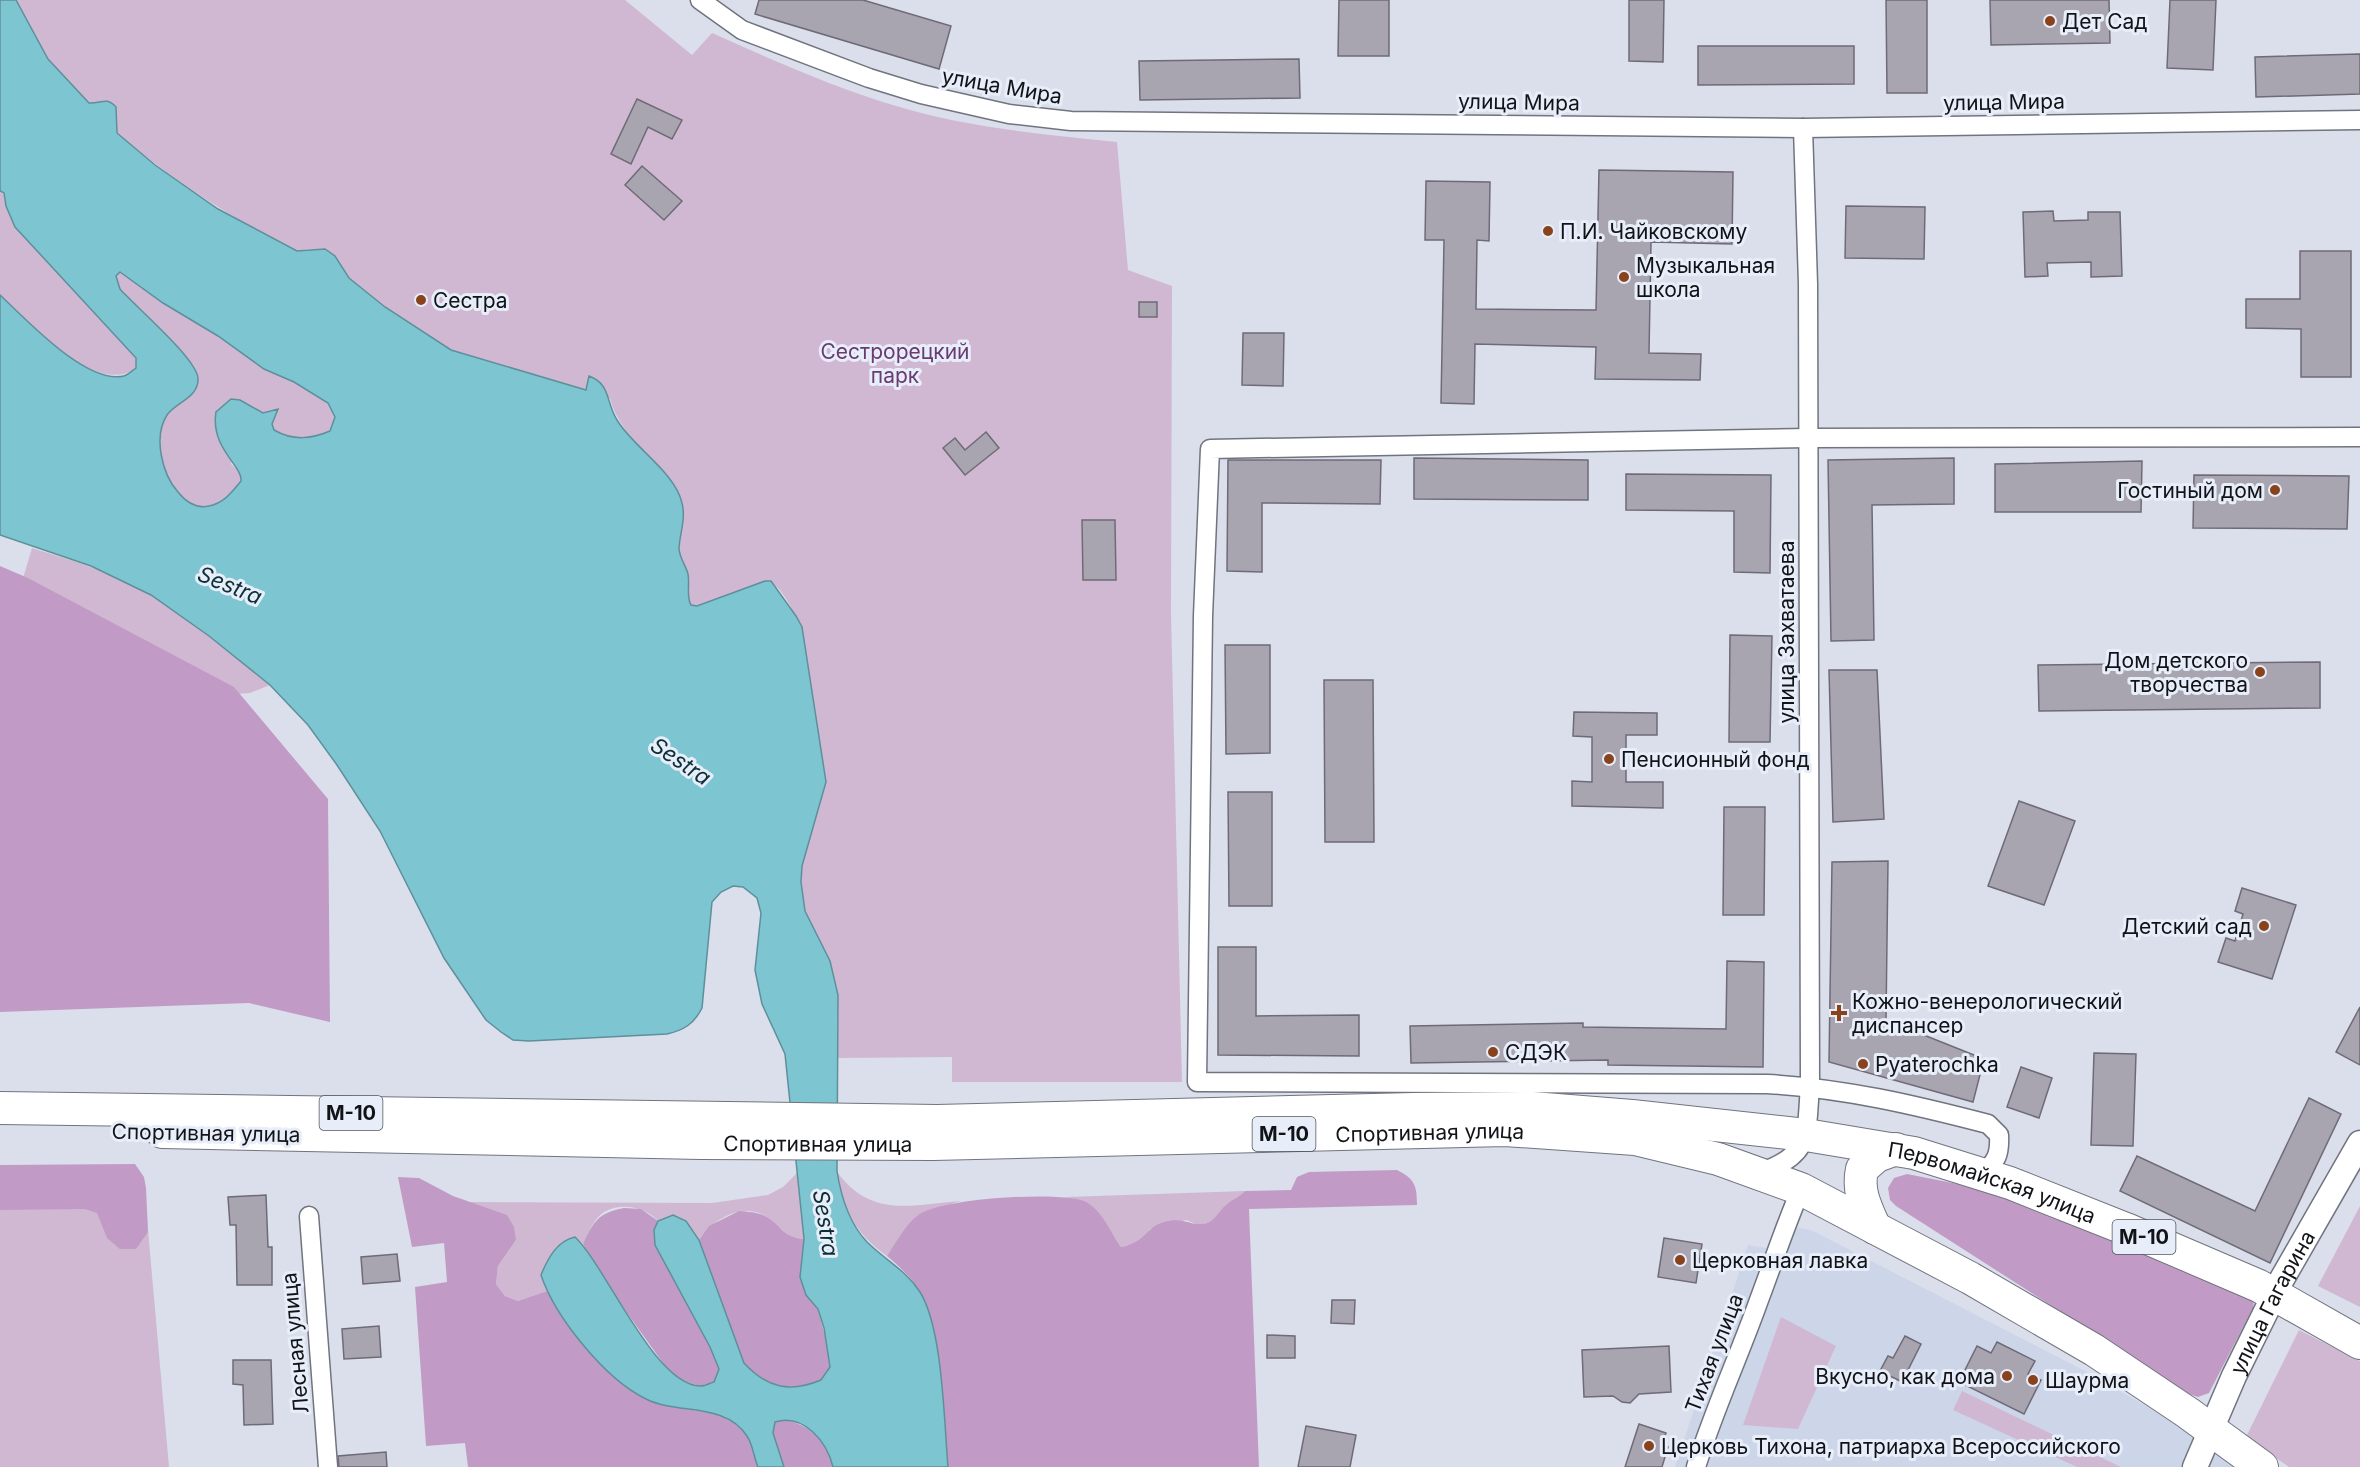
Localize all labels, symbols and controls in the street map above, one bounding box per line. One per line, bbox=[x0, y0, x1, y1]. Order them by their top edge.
place label: Дет Сад bbox=[2062, 9, 2147, 34]
marker: Дет Сад bbox=[2043, 14, 2057, 28]
street label: улица Мира bbox=[940, 63, 1064, 109]
street label: улица Мира bbox=[1458, 88, 1580, 116]
street label: улица Мира bbox=[1943, 88, 2065, 116]
place label: П.И. Чайковскому bbox=[1560, 219, 1747, 244]
marker: П.И. Чайковскому bbox=[1541, 224, 1555, 238]
place label: Музыкальная школа bbox=[1636, 253, 1775, 302]
marker: Музыкальная школа bbox=[1617, 270, 1631, 284]
place label: Сестра bbox=[433, 288, 508, 313]
marker: Сестра bbox=[414, 293, 428, 307]
park label: Сестрорецкий парк bbox=[821, 339, 970, 388]
place label: Гостиный дом bbox=[2117, 478, 2263, 503]
marker: Гостиный дом bbox=[2268, 483, 2282, 497]
street label: улица Захватаева bbox=[1774, 541, 1799, 723]
water label: Sestra bbox=[194, 560, 266, 610]
place label: Дом детского творчества bbox=[2104, 648, 2248, 697]
marker: Дом детского творчества bbox=[2253, 665, 2267, 679]
water label: Sestra bbox=[646, 731, 716, 791]
place label: Пенсионный фонд bbox=[1621, 747, 1810, 772]
marker: Пенсионный фонд bbox=[1602, 752, 1616, 766]
place label: Детский сад bbox=[2122, 914, 2252, 939]
marker: Детский сад bbox=[2257, 919, 2271, 933]
place label: Кожно-венерологический диспансер bbox=[1852, 989, 2122, 1038]
marker: Кожно-венерологический диспансер bbox=[1830, 1004, 1848, 1022]
place label: СДЭК bbox=[1505, 1040, 1567, 1065]
marker: СДЭК bbox=[1486, 1045, 1500, 1059]
place label: Pyaterochka bbox=[1875, 1052, 1999, 1077]
marker: Pyaterochka bbox=[1856, 1057, 1870, 1071]
road number: М-10 bbox=[320, 1096, 382, 1130]
road number: М-10 bbox=[1252, 1117, 1316, 1151]
street label: Спортивная улица bbox=[1335, 1117, 1525, 1147]
street label: Спортивная улица bbox=[111, 1119, 301, 1147]
street label: Спортивная улица bbox=[723, 1131, 912, 1156]
street label: Первомайская улица bbox=[1886, 1136, 2100, 1228]
water label: Sestra bbox=[808, 1188, 844, 1258]
road number: М-10 bbox=[2112, 1220, 2176, 1254]
street label: улица Гагарина bbox=[2224, 1226, 2320, 1378]
place label: Церковная лавка bbox=[1692, 1248, 1868, 1273]
marker: Церковная лавка bbox=[1673, 1253, 1687, 1267]
street label: Лесная улица bbox=[276, 1271, 314, 1415]
street label: Тихая улица bbox=[1680, 1290, 1748, 1416]
place label: Вкусно, как дома bbox=[1815, 1364, 1995, 1389]
place label: Шаурма bbox=[2045, 1368, 2129, 1393]
marker: Вкусно, как дома bbox=[2000, 1369, 2014, 1383]
marker: Шаурма bbox=[2026, 1373, 2040, 1387]
place label: Церковь Тихона, патриарха Всероссийского bbox=[1661, 1434, 2121, 1459]
marker: Церковь Тихона, патриарха Всероссийского bbox=[1642, 1439, 1656, 1453]

